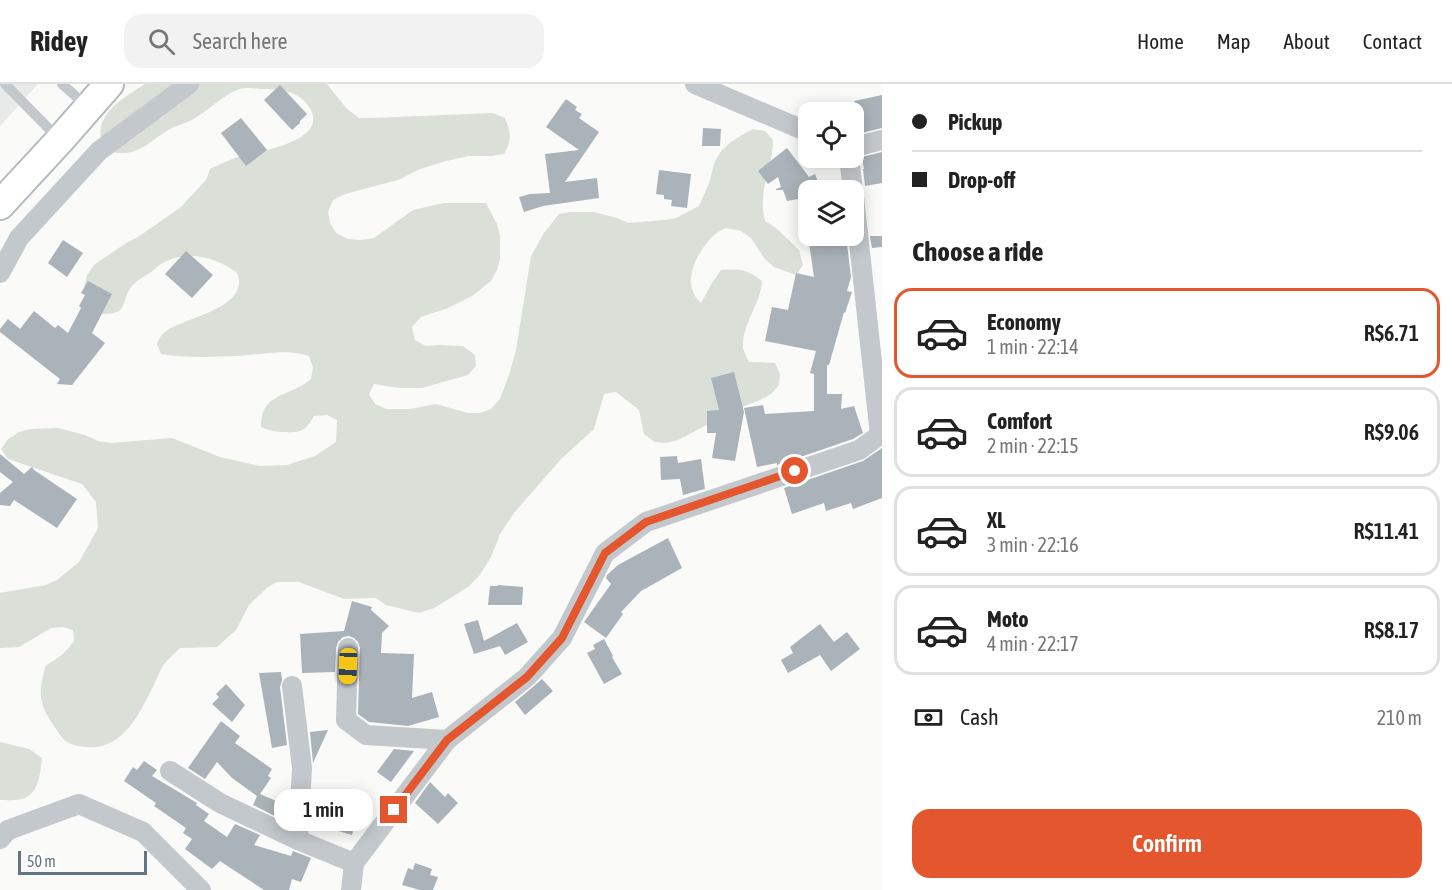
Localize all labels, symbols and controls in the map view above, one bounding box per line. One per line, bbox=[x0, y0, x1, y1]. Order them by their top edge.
search box bbox=[124, 14, 544, 68]
text: Ridey bbox=[30, 25, 88, 57]
icon: search bbox=[145, 25, 178, 58]
text: Search here bbox=[193, 28, 288, 54]
text: Home bbox=[1137, 29, 1184, 53]
text: Map bbox=[1217, 29, 1251, 53]
text: About bbox=[1284, 29, 1330, 53]
text: Contact bbox=[1363, 29, 1422, 53]
map controls bbox=[798, 102, 864, 246]
button: locate bbox=[798, 102, 864, 168]
text: Pickup bbox=[948, 109, 1003, 135]
text: Drop-off bbox=[948, 167, 1015, 193]
button: layers bbox=[798, 180, 864, 246]
text: Choose a ride bbox=[912, 236, 1044, 267]
icon: car bbox=[915, 306, 969, 360]
text: Economy bbox=[987, 309, 1061, 335]
text: R$6.71 bbox=[1364, 320, 1419, 346]
text: 1 min · 22:14 bbox=[987, 335, 1079, 358]
icon: car bbox=[915, 405, 969, 459]
text: Comfort bbox=[987, 408, 1052, 434]
text: R$9.06 bbox=[1364, 419, 1419, 445]
text: 2 min · 22:15 bbox=[987, 434, 1079, 457]
route start bbox=[781, 457, 808, 484]
icon: car bbox=[915, 504, 969, 558]
text: XL bbox=[987, 507, 1005, 533]
text: R$11.41 bbox=[1353, 518, 1419, 544]
text: 3 min · 22:16 bbox=[987, 533, 1079, 556]
icon: car bbox=[915, 603, 969, 657]
text: Moto bbox=[987, 606, 1029, 632]
text: R$8.17 bbox=[1364, 617, 1419, 643]
text: 4 min · 22:17 bbox=[987, 632, 1079, 655]
car bbox=[338, 648, 358, 684]
icon: cash bbox=[912, 701, 945, 734]
text: Cash bbox=[960, 704, 999, 730]
text: 210 m bbox=[1377, 706, 1422, 729]
callout: 1 min bbox=[274, 789, 373, 831]
route end bbox=[380, 796, 407, 823]
text: 1 min bbox=[303, 798, 344, 821]
button: Confirm bbox=[912, 809, 1422, 878]
scale bar bbox=[18, 848, 147, 876]
text: 50 m bbox=[27, 852, 56, 870]

